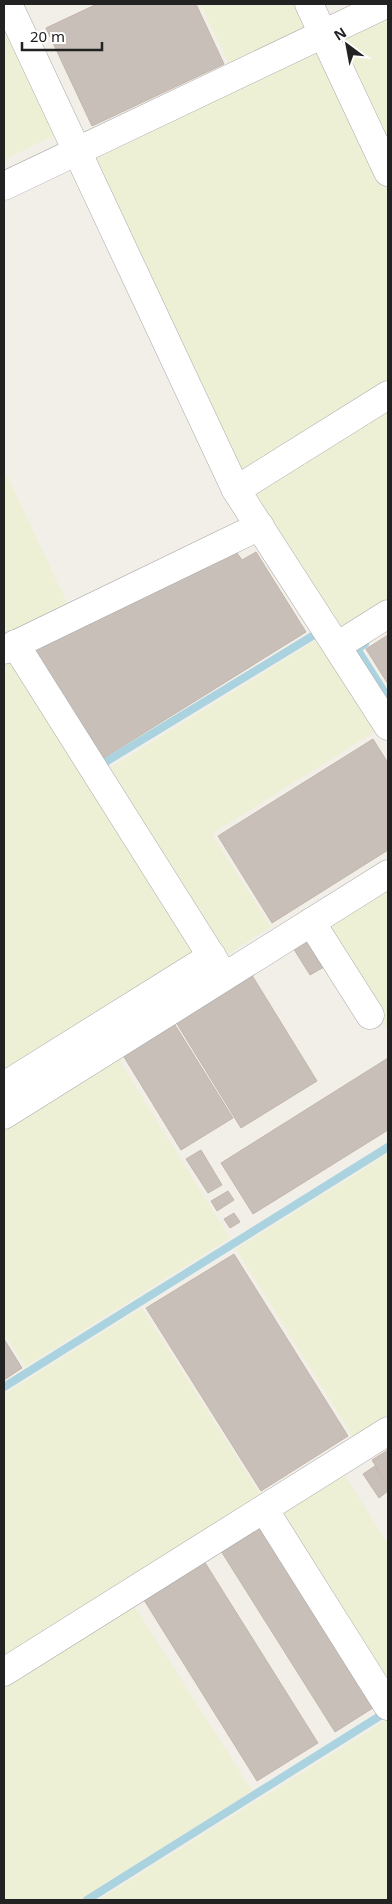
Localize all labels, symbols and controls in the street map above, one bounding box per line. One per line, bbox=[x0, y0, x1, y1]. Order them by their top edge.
scale bar bbox=[22, 20, 102, 52]
north arrow bbox=[322, 20, 372, 70]
text: N bbox=[330, 22, 350, 45]
text: 20 m bbox=[30, 26, 65, 46]

